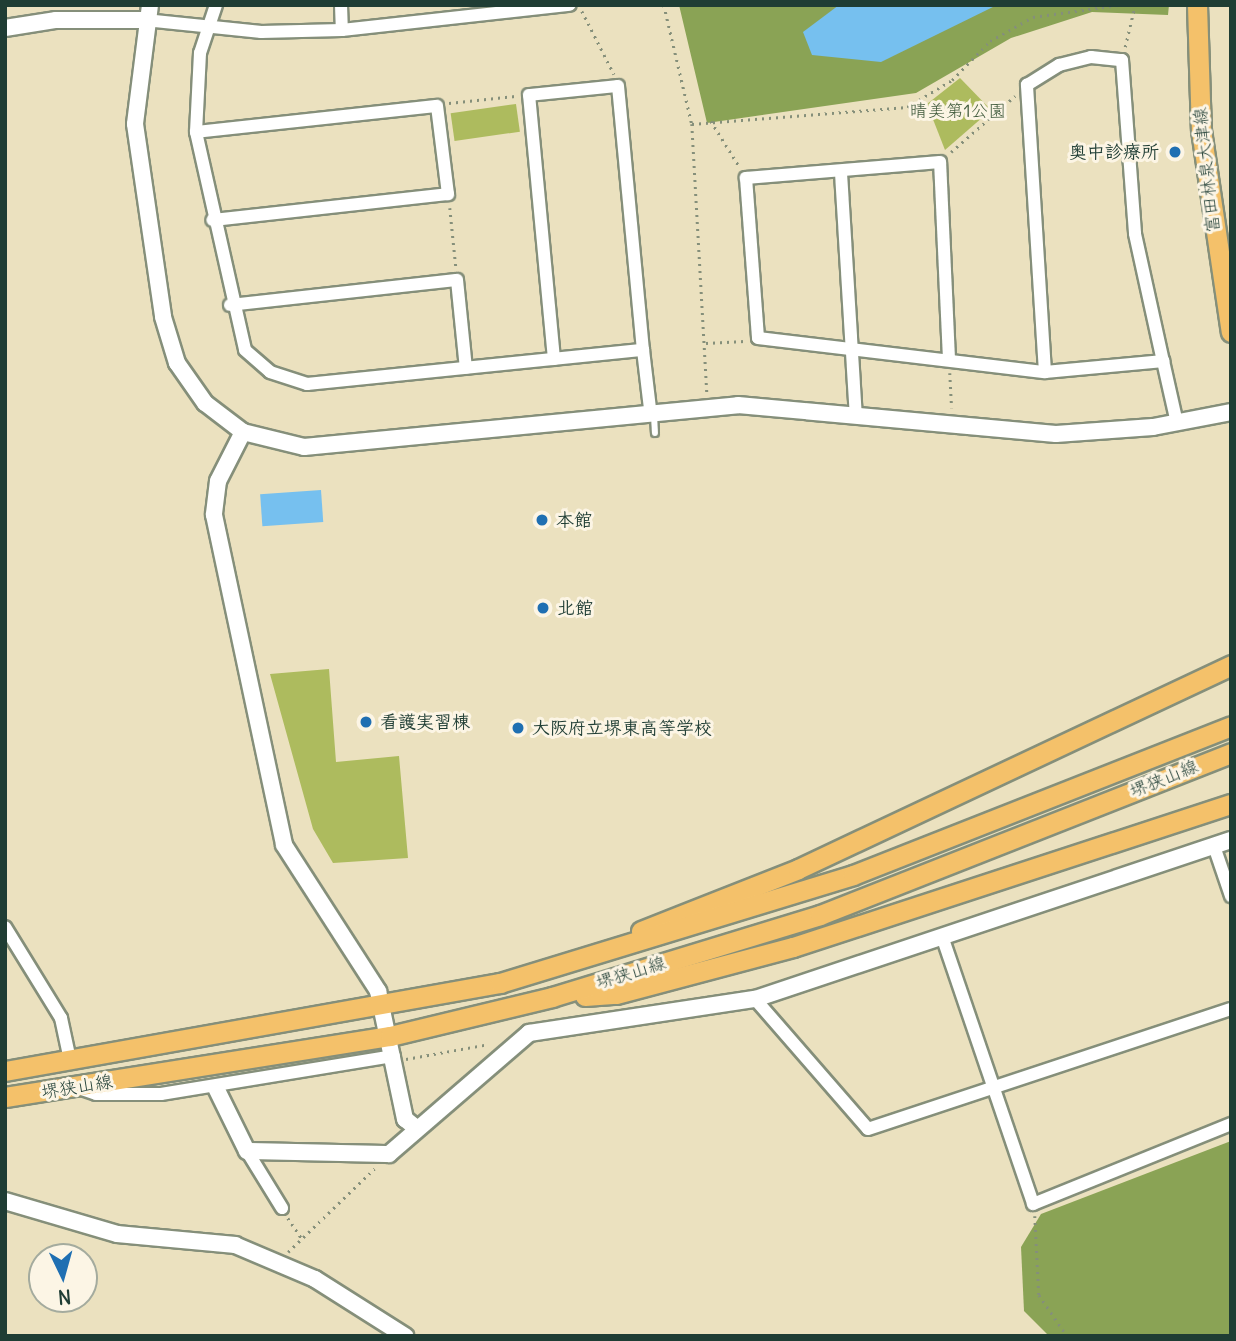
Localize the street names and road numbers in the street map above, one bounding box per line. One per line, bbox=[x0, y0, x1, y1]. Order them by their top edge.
street label: 富田林泉大津線 bbox=[1190, 106, 1224, 234]
street label: 堺狭山線 bbox=[1127, 756, 1201, 802]
street label: 堺狭山線 bbox=[593, 952, 669, 994]
street label: 堺狭山線 bbox=[40, 1071, 114, 1103]

